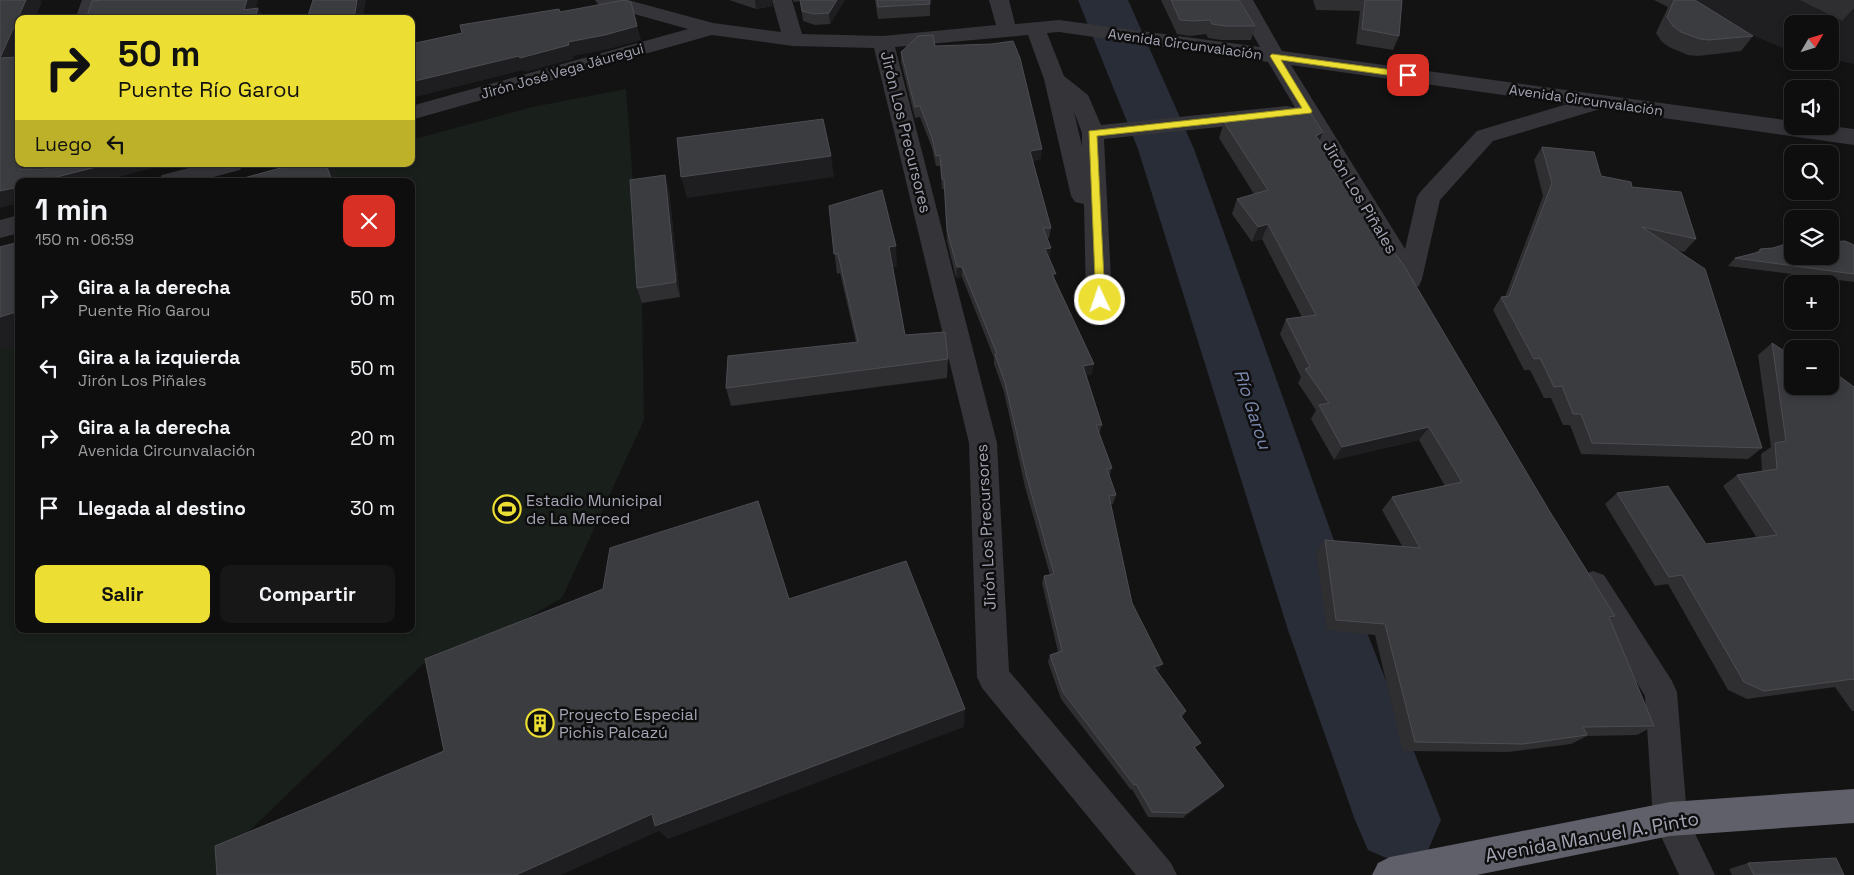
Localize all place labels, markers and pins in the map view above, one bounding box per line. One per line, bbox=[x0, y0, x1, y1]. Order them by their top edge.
pin bbox=[1387, 54, 1429, 96]
place label: Estadio Municipal de La Merced bbox=[526, 490, 662, 529]
sports icon: Estadio Municipal de La Merced bbox=[492, 494, 522, 524]
place label: Proyecto Especial Pichis Palcazú bbox=[559, 704, 698, 743]
building icon: Proyecto Especial Pichis Palcazú bbox=[525, 708, 555, 738]

